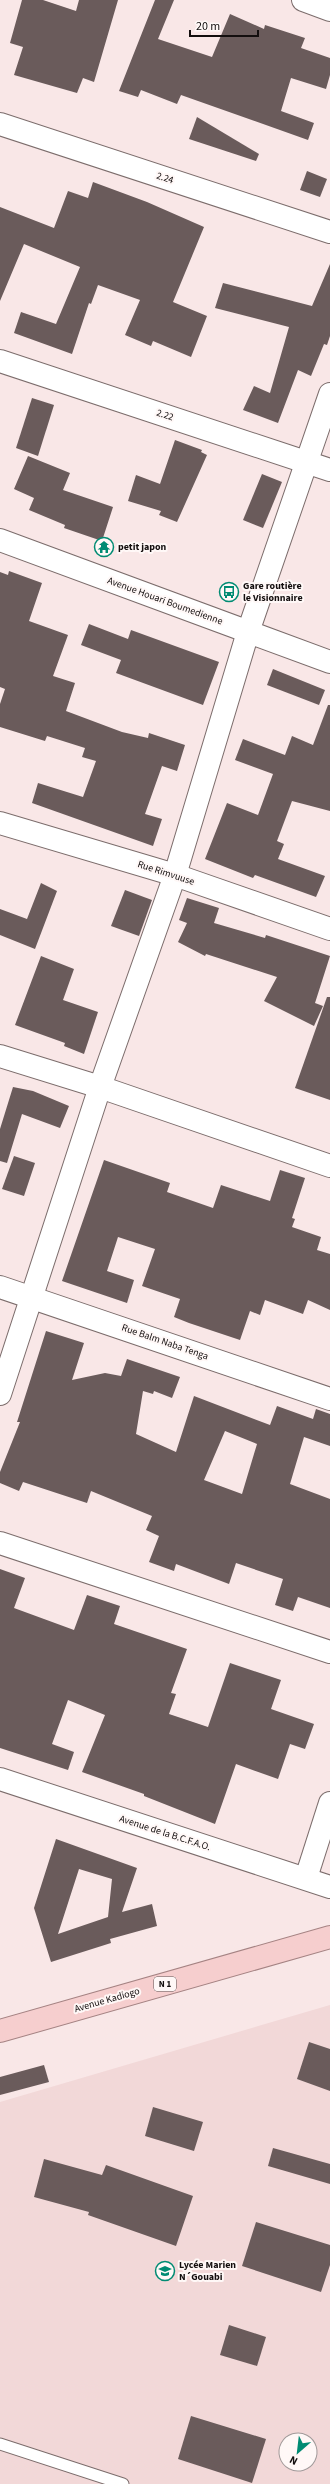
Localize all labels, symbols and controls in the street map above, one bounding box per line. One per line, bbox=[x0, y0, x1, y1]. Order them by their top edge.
scale bar bbox=[190, 12, 258, 38]
text: 20 m bbox=[196, 18, 220, 35]
street label: 2.24 bbox=[155, 169, 175, 187]
street label: 2.22 bbox=[155, 406, 175, 424]
temple icon: petit japon bbox=[93, 536, 115, 558]
place label: petit japon bbox=[118, 540, 167, 554]
street label: Avenue Houari Boumedienne bbox=[105, 574, 225, 628]
place label: Gare routière le Visionnaire bbox=[243, 579, 303, 605]
bus stop icon: Gare routière le Visionnaire bbox=[218, 581, 240, 603]
street label: Rue Rimvuuse bbox=[136, 857, 196, 889]
street label: Rue Balm Naba Tenga bbox=[120, 1321, 210, 1363]
street label: Avenue de la B.C.F.A.O. bbox=[118, 1812, 212, 1854]
road number: N 1 bbox=[154, 1977, 176, 1991]
street label: Avenue Kadiogo bbox=[73, 1984, 141, 2016]
place label: Lycée Marien N´Gouabi bbox=[179, 2258, 236, 2284]
school or university icon: Lycée Marien N´Gouabi bbox=[154, 2260, 176, 2282]
north arrow bbox=[278, 2432, 318, 2472]
text: N bbox=[287, 2452, 300, 2469]

